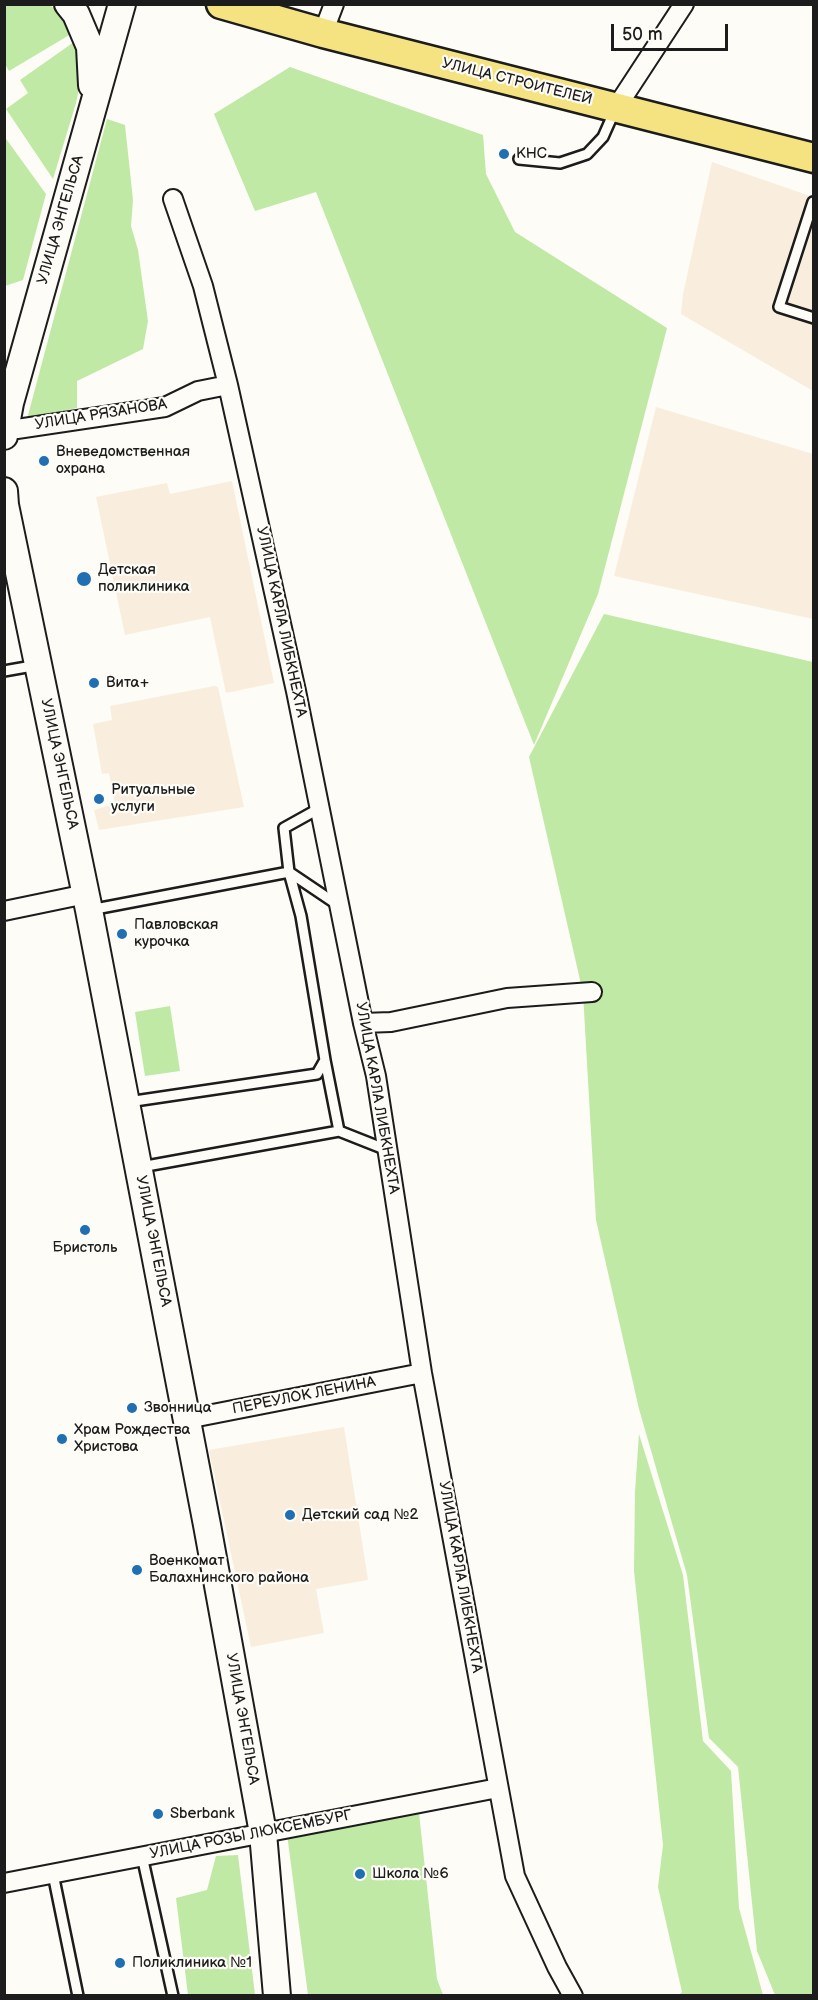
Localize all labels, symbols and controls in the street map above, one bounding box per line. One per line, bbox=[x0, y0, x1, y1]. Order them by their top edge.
scale bar bbox=[614, 12, 731, 50]
text: 50 m bbox=[622, 24, 663, 45]
street label: УЛИЦА СТРОИТЕЛЕЙ bbox=[440, 55, 594, 109]
place label: КНС bbox=[516, 145, 547, 163]
marker: КНС bbox=[497, 147, 511, 161]
street label: УЛИЦА ЭНГЕЛЬСА bbox=[34, 154, 88, 286]
street label: УЛИЦА РЯЗАНОВА bbox=[34, 396, 168, 434]
place label: Вневедомственная охрана bbox=[56, 443, 190, 478]
marker: Вневедомственная охрана bbox=[37, 454, 51, 468]
street label: УЛИЦА КАРЛА ЛИБКНЕХТА bbox=[252, 525, 310, 719]
place label: Детская поликлиника bbox=[98, 561, 190, 596]
marker: Детская поликлиника bbox=[75, 570, 93, 588]
place label: Вита+ bbox=[106, 674, 149, 692]
marker: Вита+ bbox=[87, 676, 101, 690]
street label: УЛИЦА ЭНГЕЛЬСА bbox=[36, 697, 82, 831]
place label: Ритуальные услуги bbox=[111, 781, 195, 816]
marker: Ритуальные услуги bbox=[92, 792, 106, 806]
place label: Павловская курочка bbox=[134, 916, 218, 951]
marker: Павловская курочка bbox=[115, 927, 129, 941]
street label: УЛИЦА КАРЛА ЛИБКНЕХТА bbox=[351, 1001, 403, 1195]
street label: УЛИЦА ЭНГЕЛЬСА bbox=[131, 1174, 175, 1308]
marker: Бристоль bbox=[78, 1223, 92, 1237]
place label: Бристоль bbox=[53, 1239, 117, 1257]
street label: ПЕРЕУЛОК ЛЕНИНА bbox=[231, 1373, 377, 1419]
place label: Звонница bbox=[144, 1399, 212, 1417]
marker: Звонница bbox=[125, 1401, 139, 1415]
place label: Храм Рождества Христова bbox=[74, 1421, 190, 1456]
marker: Храм Рождества Христова bbox=[55, 1432, 69, 1446]
street label: УЛИЦА КАРЛА ЛИБКНЕХТА bbox=[434, 1480, 486, 1674]
place label: Детский сад №2 bbox=[302, 1506, 418, 1524]
marker: Детский сад №2 bbox=[283, 1508, 297, 1522]
place label: Военкомат Балахнинского района bbox=[149, 1552, 309, 1587]
marker: Военкомат Балахнинского района bbox=[130, 1563, 144, 1577]
street label: УЛИЦА ЭНГЕЛЬСА bbox=[222, 1652, 262, 1786]
place label: Sberbank bbox=[170, 1805, 235, 1823]
street label: УЛИЦА РОЗЫ ЛЮКСЕМБУРГ bbox=[148, 1807, 354, 1863]
marker: Sberbank bbox=[151, 1807, 165, 1821]
place label: Школа №6 bbox=[372, 1865, 449, 1883]
marker: Школа №6 bbox=[353, 1867, 367, 1881]
place label: Поликлиника №1 bbox=[132, 1954, 252, 1972]
marker: Поликлиника №1 bbox=[113, 1956, 127, 1970]

